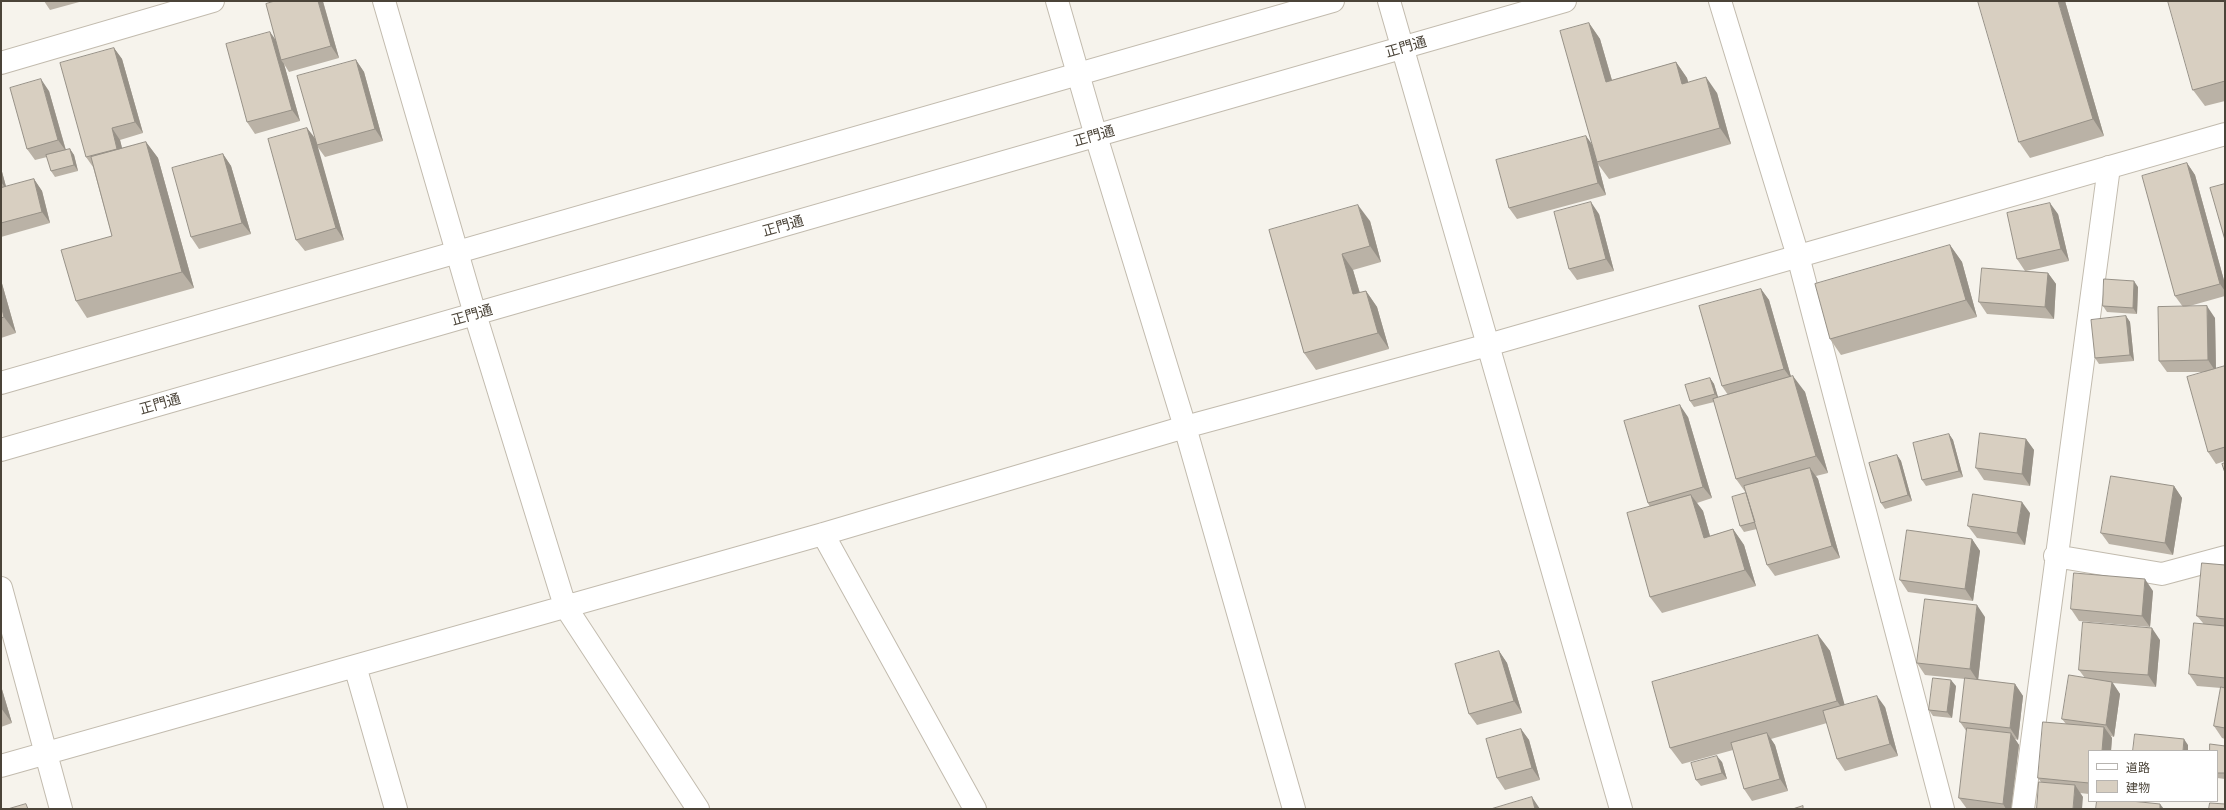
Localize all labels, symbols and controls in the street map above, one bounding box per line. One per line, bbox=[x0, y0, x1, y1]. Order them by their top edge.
street label: 正門通 bbox=[1383, 33, 1429, 61]
street label: 正門通 bbox=[1071, 122, 1117, 150]
street label: 正門通 bbox=[760, 212, 806, 240]
street label: 正門通 bbox=[449, 301, 495, 329]
street label: 正門通 bbox=[137, 390, 183, 418]
legend bbox=[2088, 750, 2218, 802]
text: 道路 bbox=[2126, 760, 2150, 775]
text: 建物 bbox=[2126, 780, 2150, 795]

